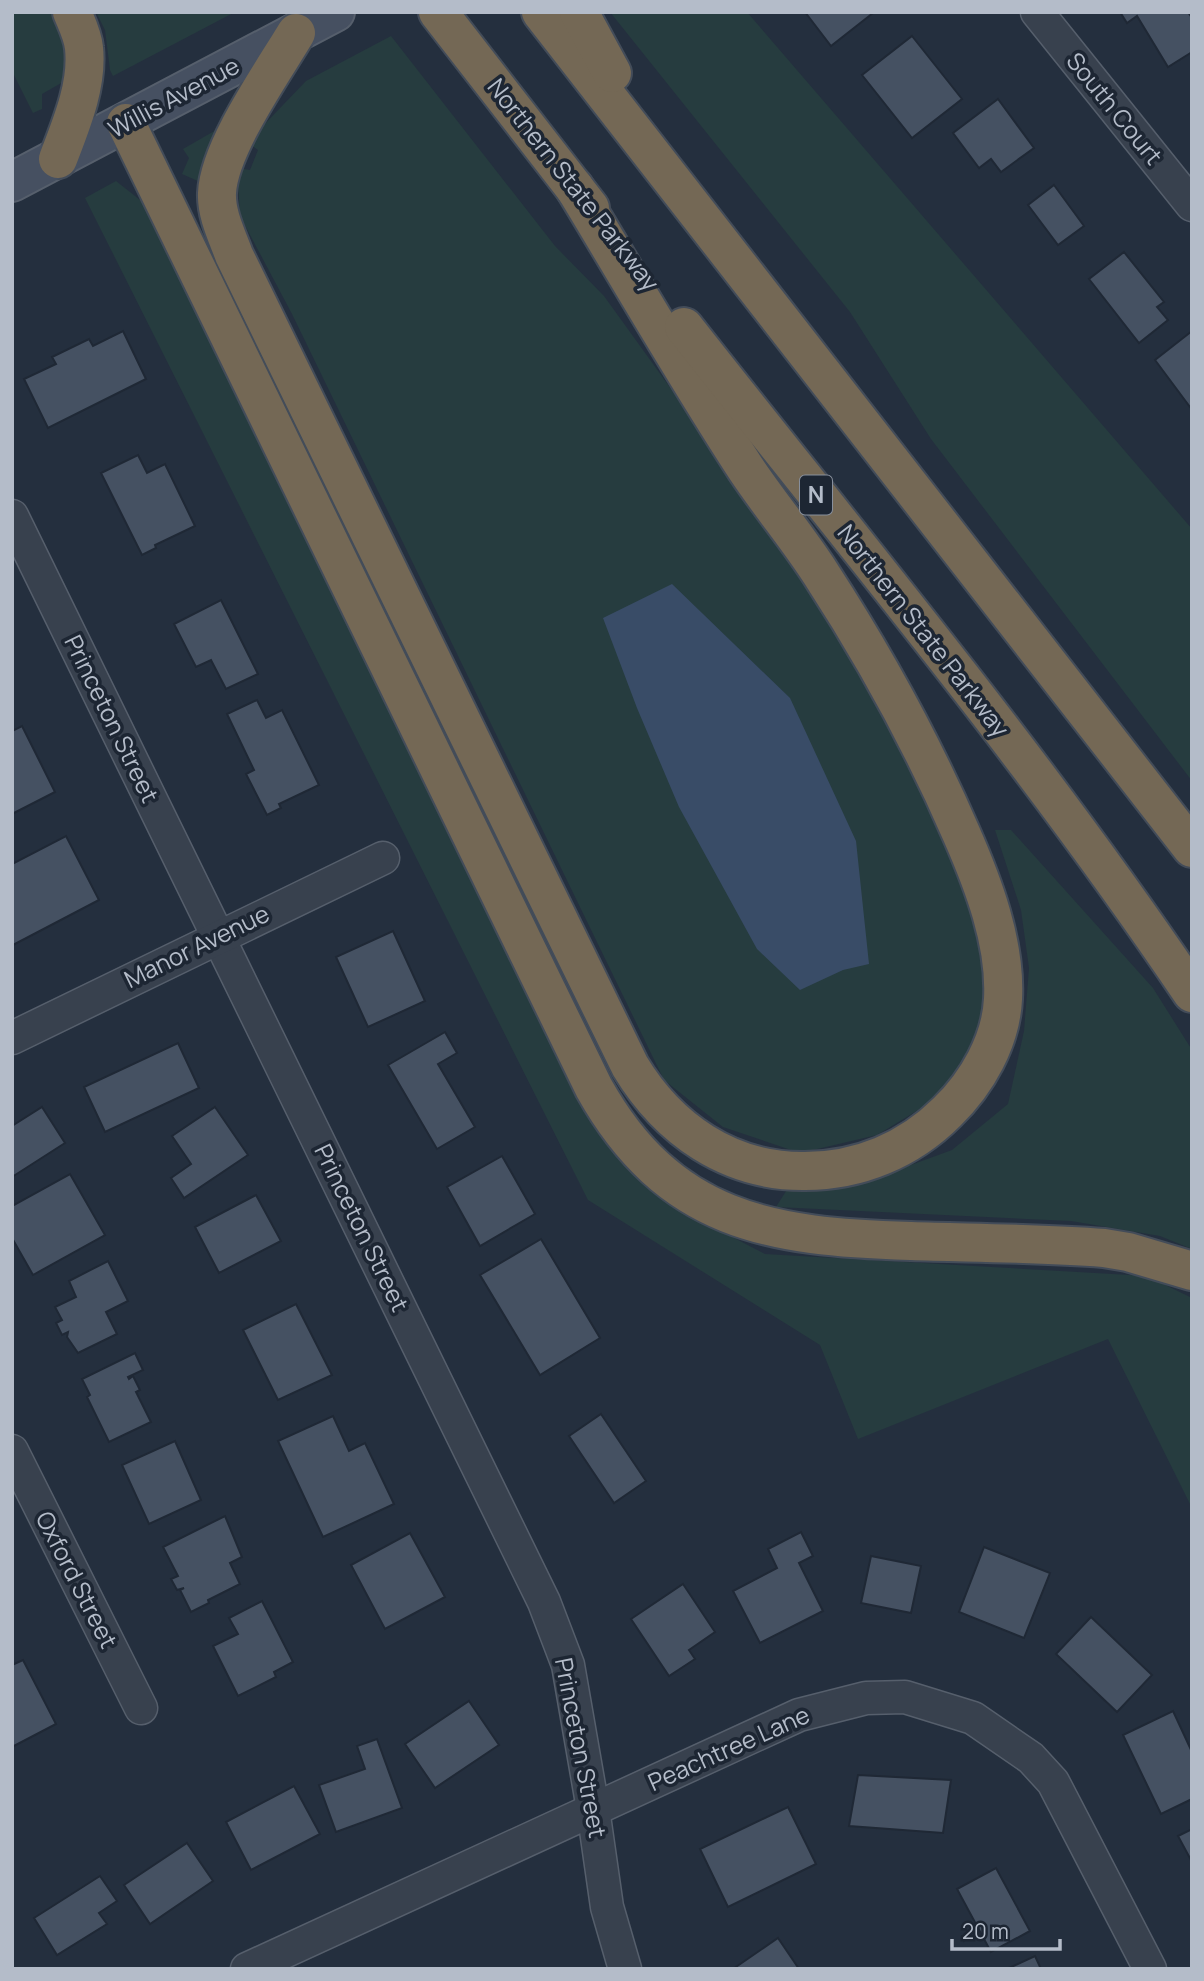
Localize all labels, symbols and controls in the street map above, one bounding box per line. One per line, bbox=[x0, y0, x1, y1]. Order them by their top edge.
street label: South Court bbox=[1060, 45, 1171, 171]
street label: Willis Avenue bbox=[102, 48, 245, 145]
street label: Northern State Parkway bbox=[481, 71, 668, 297]
road number: N bbox=[800, 475, 832, 514]
street label: Northern State Parkway bbox=[831, 517, 1018, 743]
street label: Princeton Street bbox=[57, 629, 167, 808]
street label: Manor Avenue bbox=[118, 896, 274, 995]
street label: Princeton Street bbox=[307, 1138, 417, 1317]
street label: Oxford Street bbox=[29, 1505, 126, 1653]
street label: Princeton Street bbox=[548, 1655, 615, 1841]
street label: Peachtree Lane bbox=[642, 1697, 814, 1798]
scale bar bbox=[952, 1908, 1060, 1952]
text: 20 m bbox=[962, 1917, 1009, 1945]

